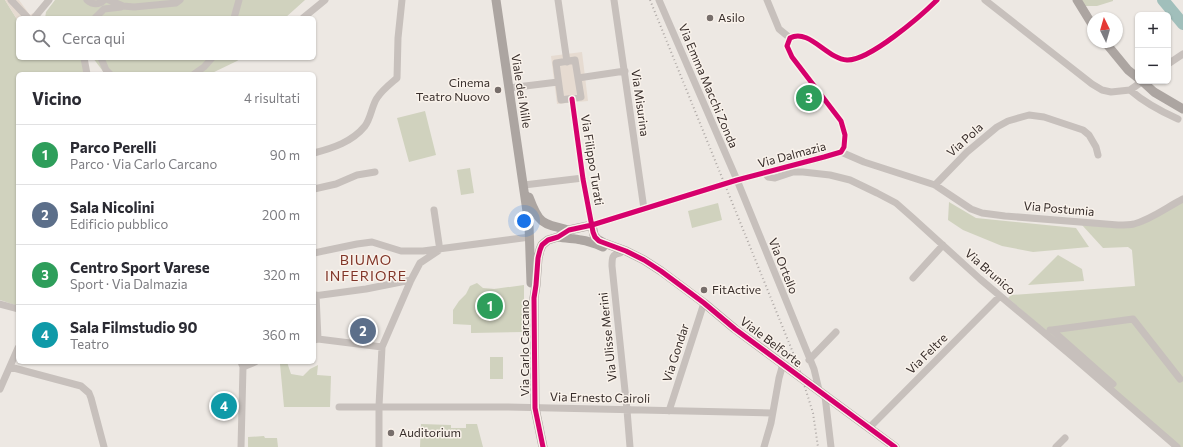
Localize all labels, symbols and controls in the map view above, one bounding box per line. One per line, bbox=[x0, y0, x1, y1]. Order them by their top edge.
place label: Asilo bbox=[718, 10, 745, 24]
north arrow bbox=[1087, 12, 1123, 48]
map controls bbox=[1135, 12, 1171, 84]
button: + bbox=[1135, 12, 1171, 48]
marker: Asilo bbox=[705, 13, 715, 23]
search box bbox=[16, 16, 316, 60]
street label: Via Emma Macchi Zonda bbox=[676, 21, 741, 150]
icon: search bbox=[30, 27, 52, 49]
text: Cerca qui bbox=[62, 29, 125, 47]
button: − bbox=[1135, 48, 1171, 84]
street label: Viale dei Mille bbox=[509, 53, 535, 129]
street label: Via Misurina bbox=[629, 68, 653, 137]
place label: Cinema Teatro Nuovo bbox=[416, 75, 490, 103]
pin: 3 bbox=[796, 83, 822, 113]
marker: Cinema Teatro Nuovo bbox=[493, 85, 503, 95]
text: Vicino bbox=[32, 88, 82, 109]
text: 4 risultati bbox=[244, 90, 300, 106]
street label: Via Filippo Turati bbox=[579, 113, 607, 206]
street label: Via Pola bbox=[943, 119, 985, 159]
text: Parco Perelli bbox=[70, 138, 156, 156]
street label: Via Dalmazia bbox=[756, 138, 827, 170]
text: 1 bbox=[42, 147, 48, 163]
text: 90 m bbox=[270, 147, 300, 163]
text: Parco · Via Carlo Carcano bbox=[70, 156, 217, 172]
text: Sala Nicolini bbox=[70, 198, 155, 216]
street label: Via Postumia bbox=[1023, 198, 1095, 218]
text: 2 bbox=[41, 207, 49, 223]
text: 200 m bbox=[262, 207, 300, 223]
your location bbox=[514, 211, 534, 231]
text: Edificio pubblico bbox=[70, 216, 168, 232]
street label: Via Ortello bbox=[766, 236, 801, 296]
street label: Via Brunico bbox=[963, 246, 1019, 297]
district label: BIUMO INFERIORE bbox=[325, 251, 407, 284]
text: Centro Sport Varese bbox=[70, 258, 210, 276]
text: 3 bbox=[41, 267, 49, 283]
text: 320 m bbox=[263, 267, 300, 283]
text: Sport · Via Dalmazia bbox=[70, 276, 188, 292]
place label: FitActive bbox=[712, 282, 761, 296]
marker: FitActive bbox=[699, 285, 709, 295]
pin: 1 bbox=[477, 291, 503, 321]
street label: Via Ulisse Merini bbox=[595, 292, 619, 383]
street label: Via Carlo Carcano bbox=[517, 299, 531, 397]
street label: Viale Belforte bbox=[738, 313, 805, 369]
pin: 2 bbox=[350, 316, 376, 346]
text: Sala Filmstudio 90 bbox=[70, 318, 198, 336]
street label: Via Gondar bbox=[659, 321, 691, 384]
text: 4 bbox=[41, 327, 49, 343]
text: 360 m bbox=[262, 327, 300, 343]
street label: Via Feltre bbox=[903, 330, 950, 377]
text: Teatro bbox=[70, 336, 109, 352]
street label: Via Ernesto Cairoli bbox=[550, 389, 650, 405]
pin: 4 bbox=[211, 391, 237, 421]
place label: Auditorium bbox=[399, 425, 461, 439]
marker: Auditorium bbox=[386, 428, 396, 438]

